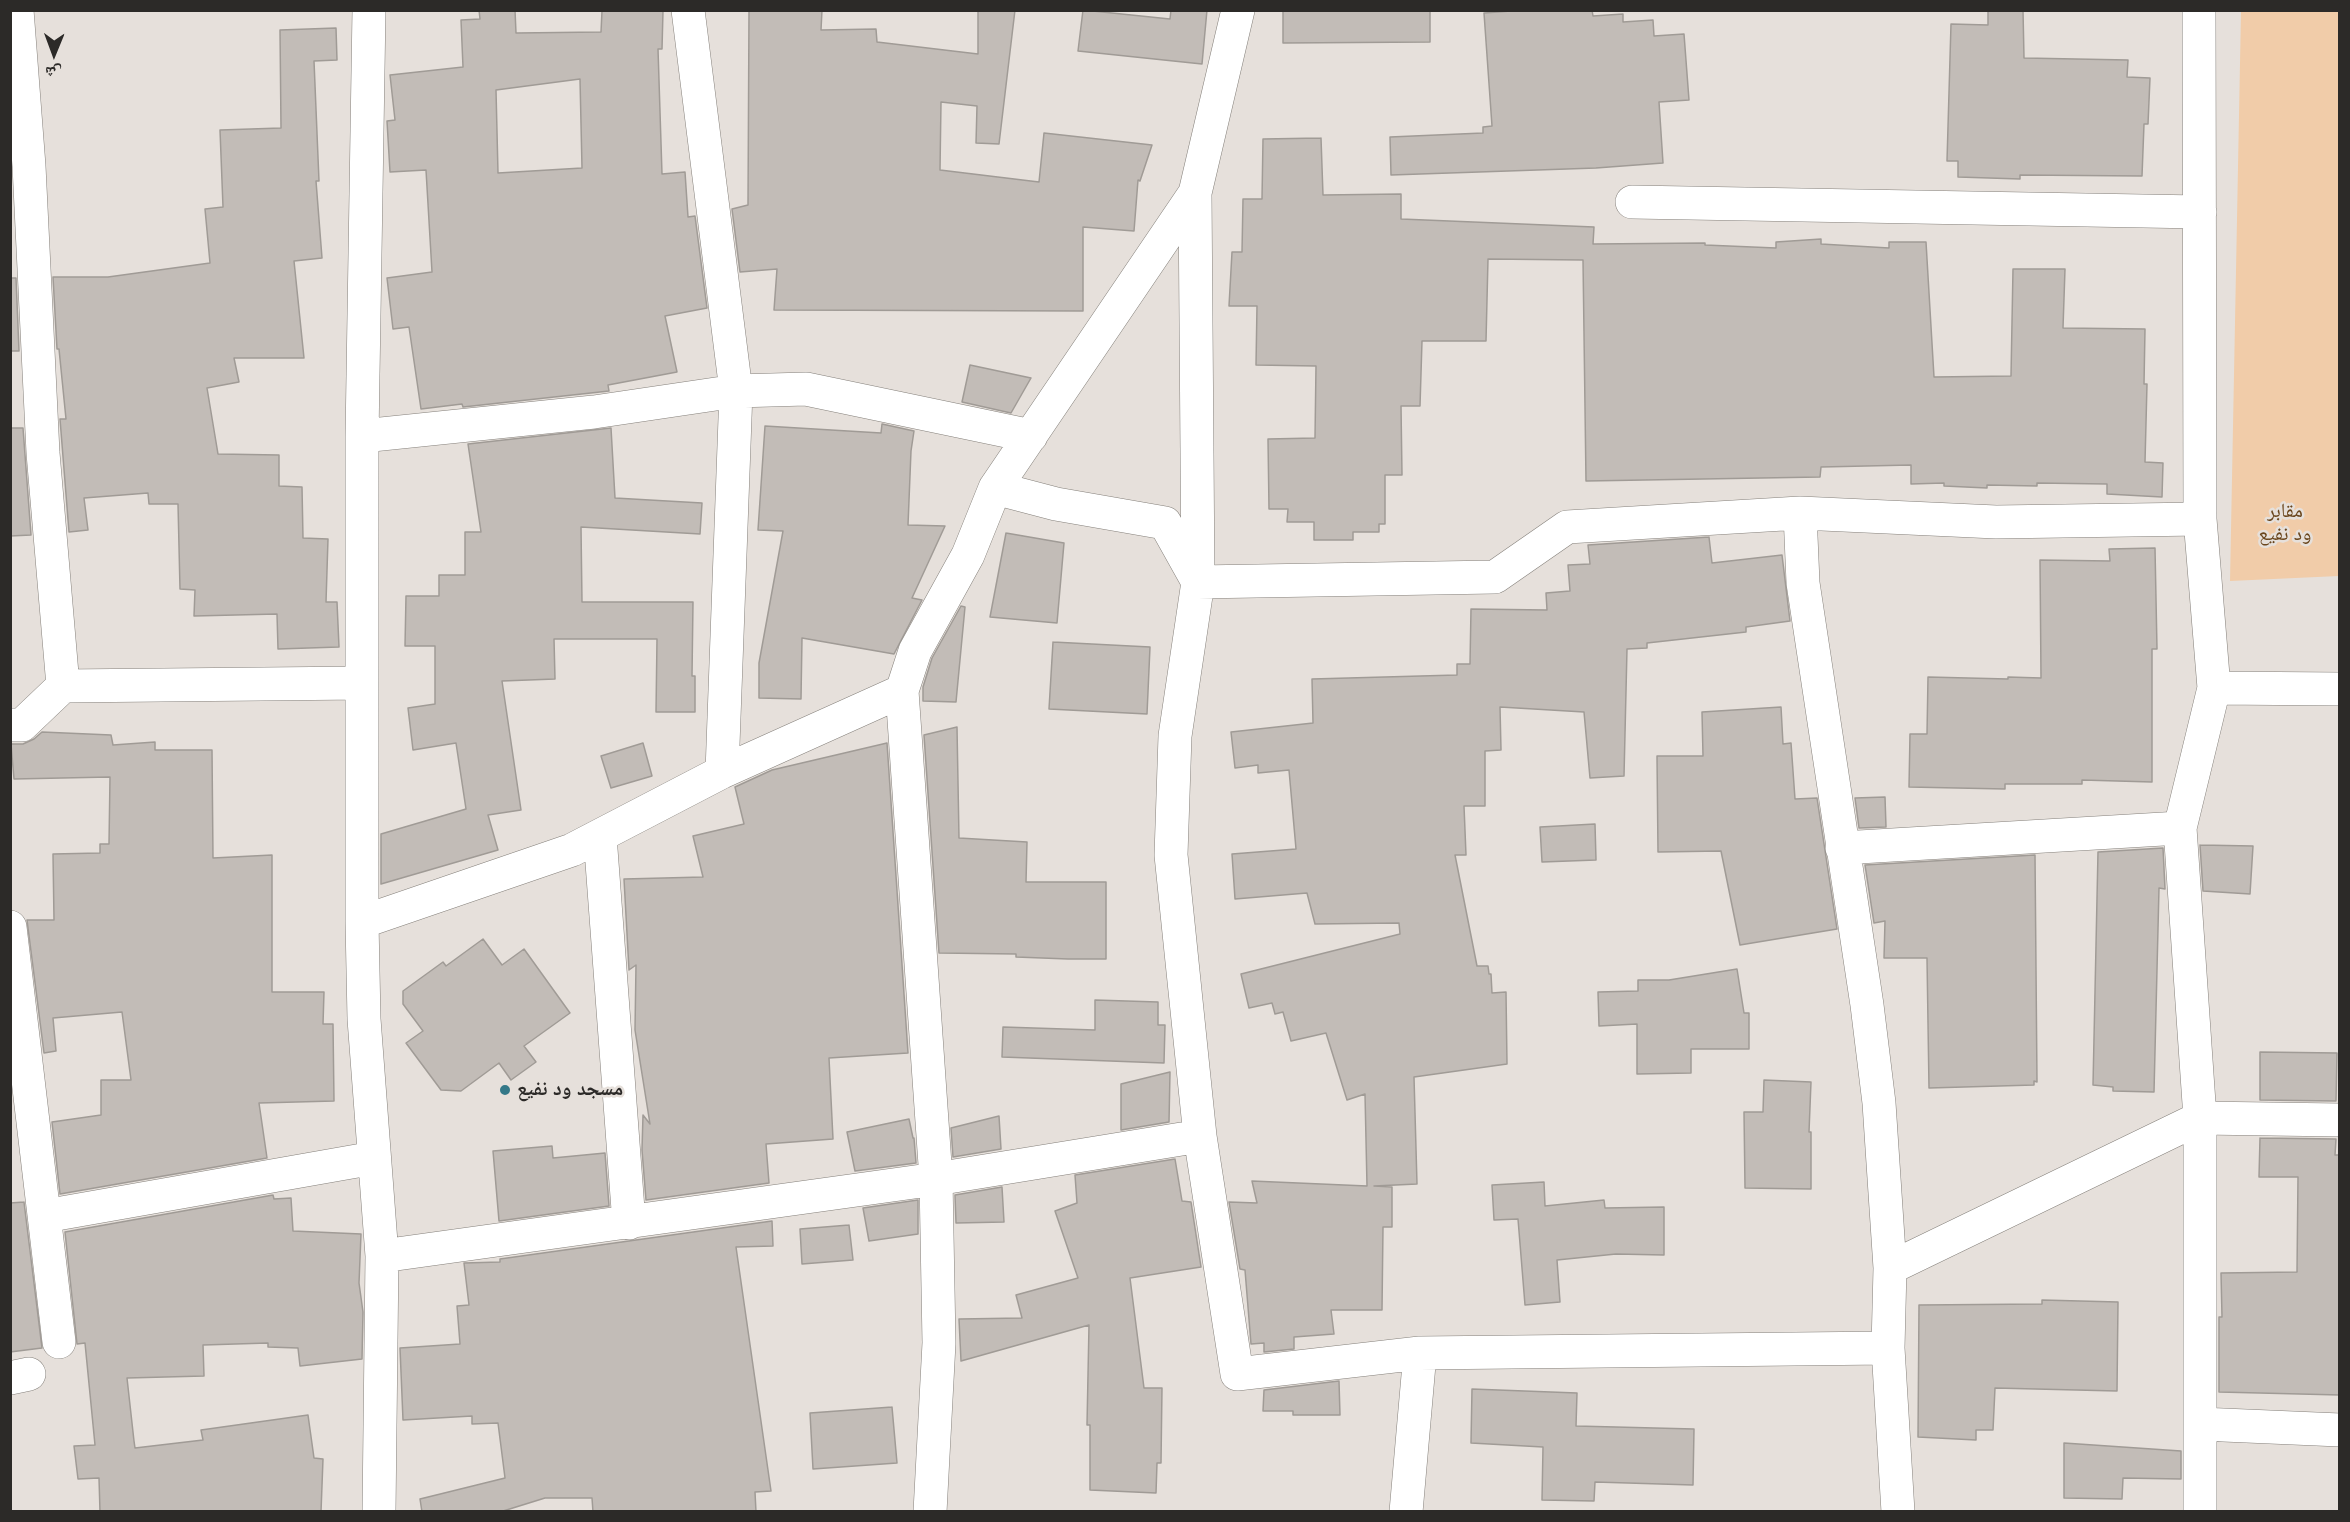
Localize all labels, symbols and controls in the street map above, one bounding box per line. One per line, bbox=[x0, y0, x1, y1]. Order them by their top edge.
north arrow bbox=[24, 24, 84, 84]
text: ش bbox=[45, 61, 62, 83]
park label: مقابر ود نفيع bbox=[2259, 500, 2311, 547]
place label: مسجد ود نفيع bbox=[517, 1078, 623, 1102]
marker: مسجد ود نفيع bbox=[498, 1083, 512, 1097]

